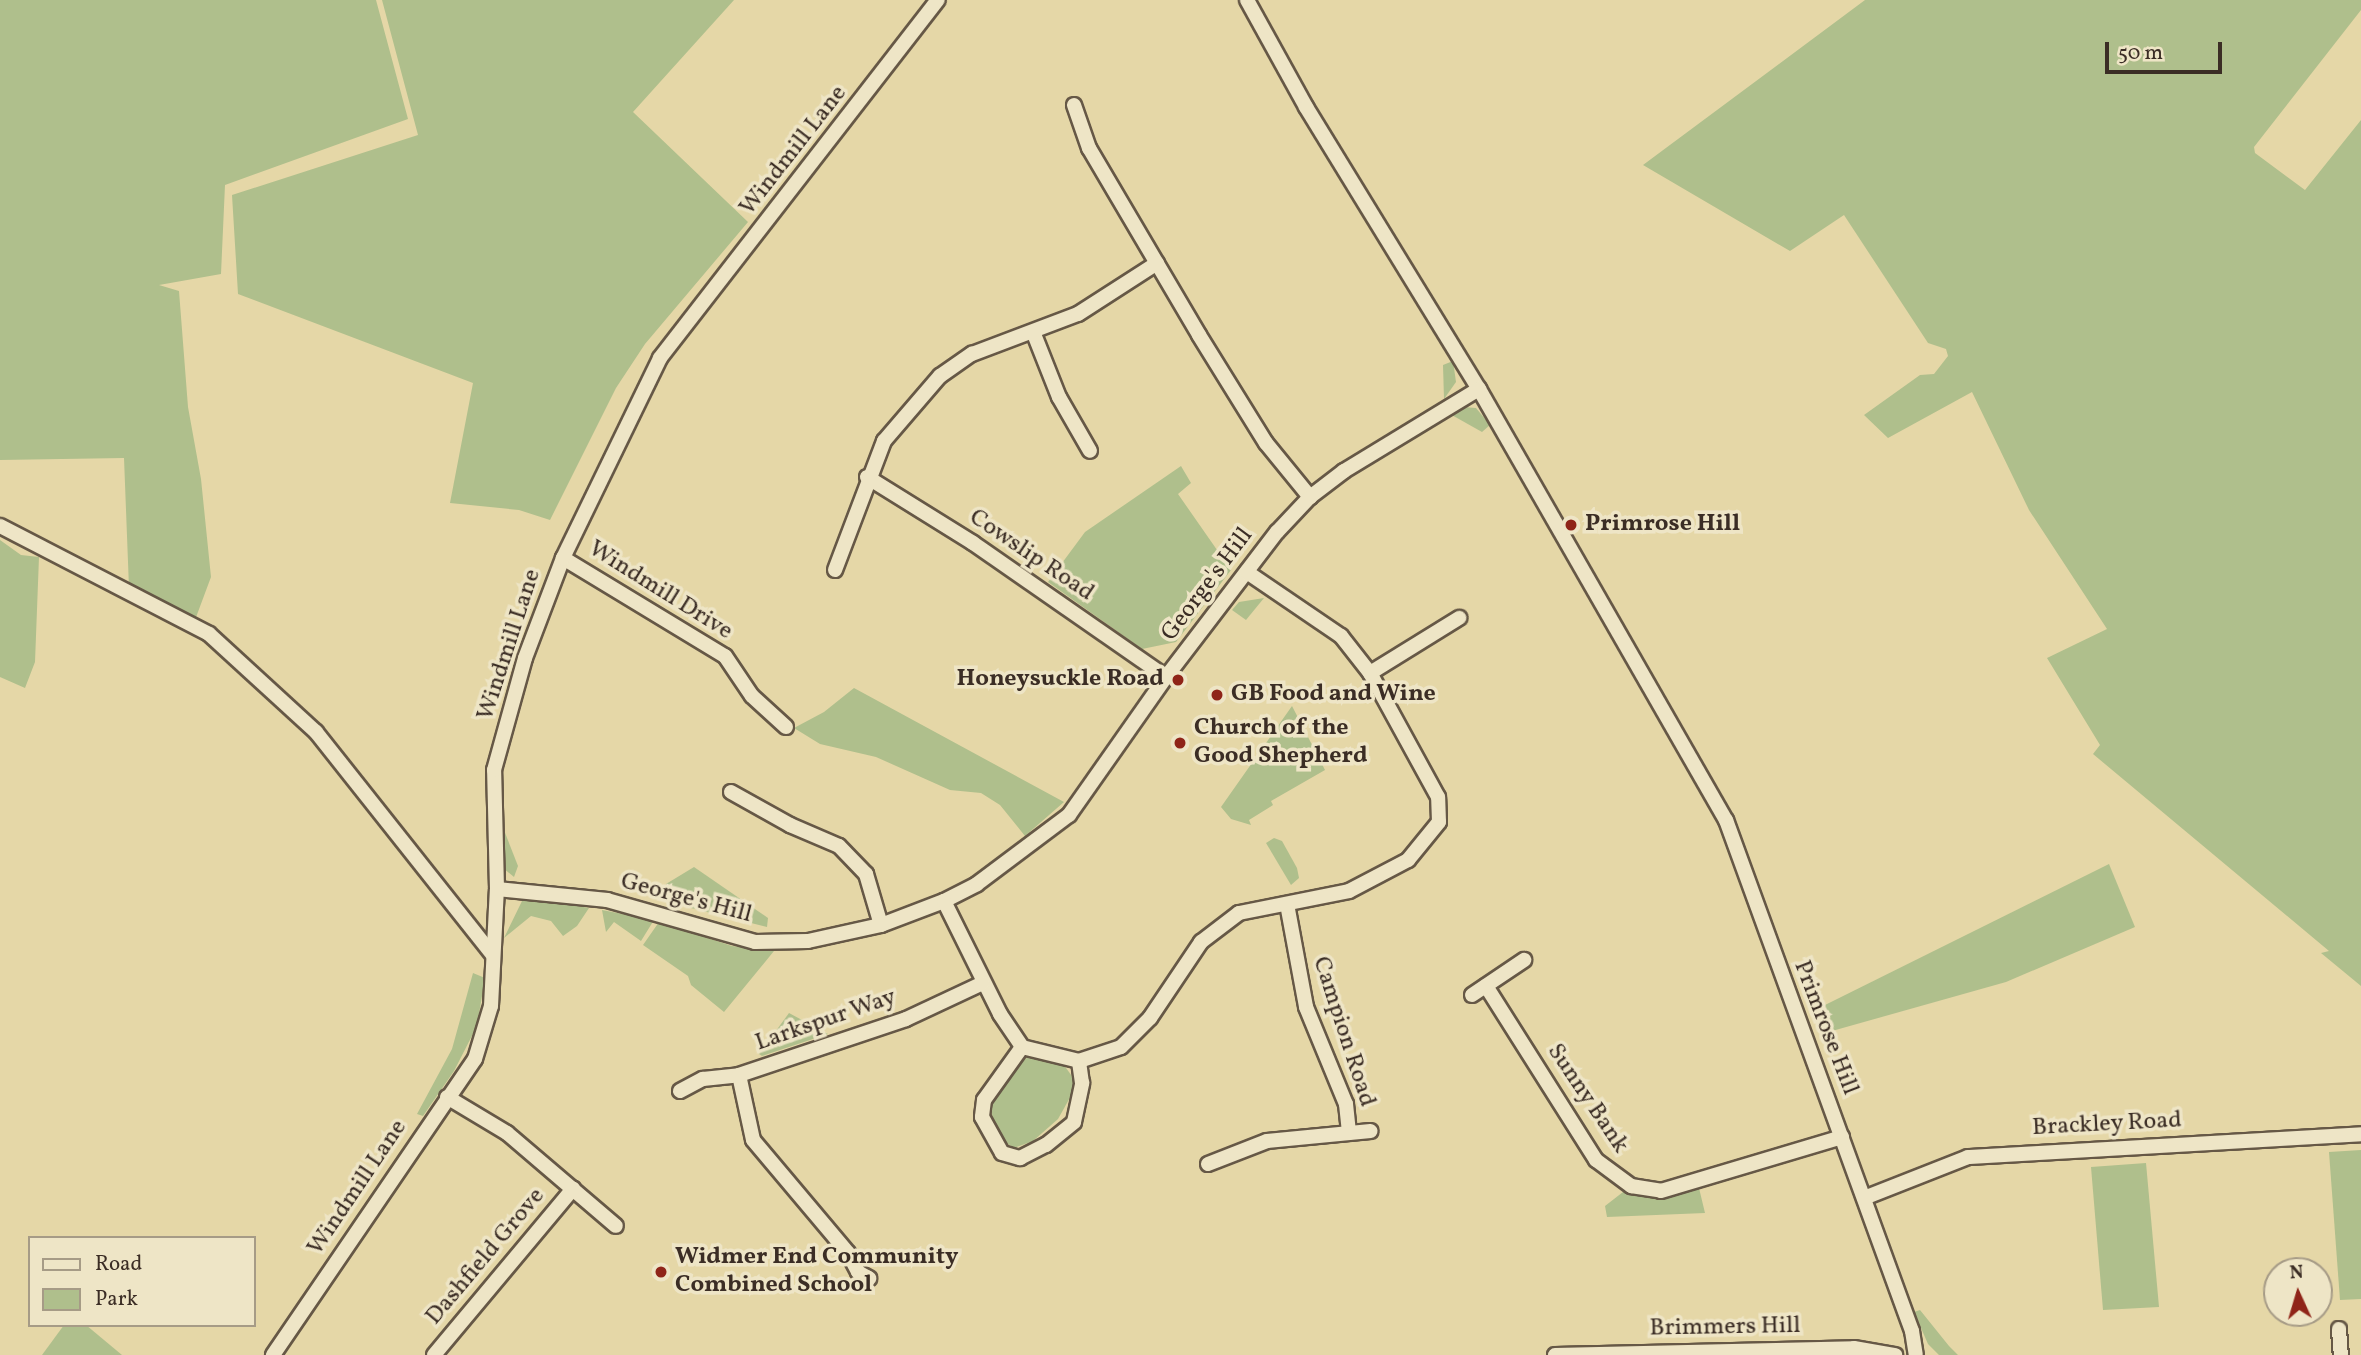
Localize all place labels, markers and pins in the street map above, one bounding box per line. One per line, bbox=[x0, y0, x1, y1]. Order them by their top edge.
place label: Primrose Hill bbox=[1585, 511, 1740, 539]
marker: Primrose Hill bbox=[1563, 517, 1579, 533]
place label: Honeysuckle Road bbox=[957, 666, 1164, 694]
marker: Honeysuckle Road bbox=[1170, 672, 1186, 688]
place label: GB Food and Wine bbox=[1231, 681, 1436, 709]
marker: GB Food and Wine bbox=[1209, 687, 1225, 703]
place label: Church of the Good Shepherd bbox=[1194, 715, 1368, 771]
marker: Church of the Good Shepherd bbox=[1172, 735, 1188, 751]
place label: Widmer End Community Combined School bbox=[675, 1244, 958, 1300]
marker: Widmer End Community Combined School bbox=[653, 1264, 669, 1280]

